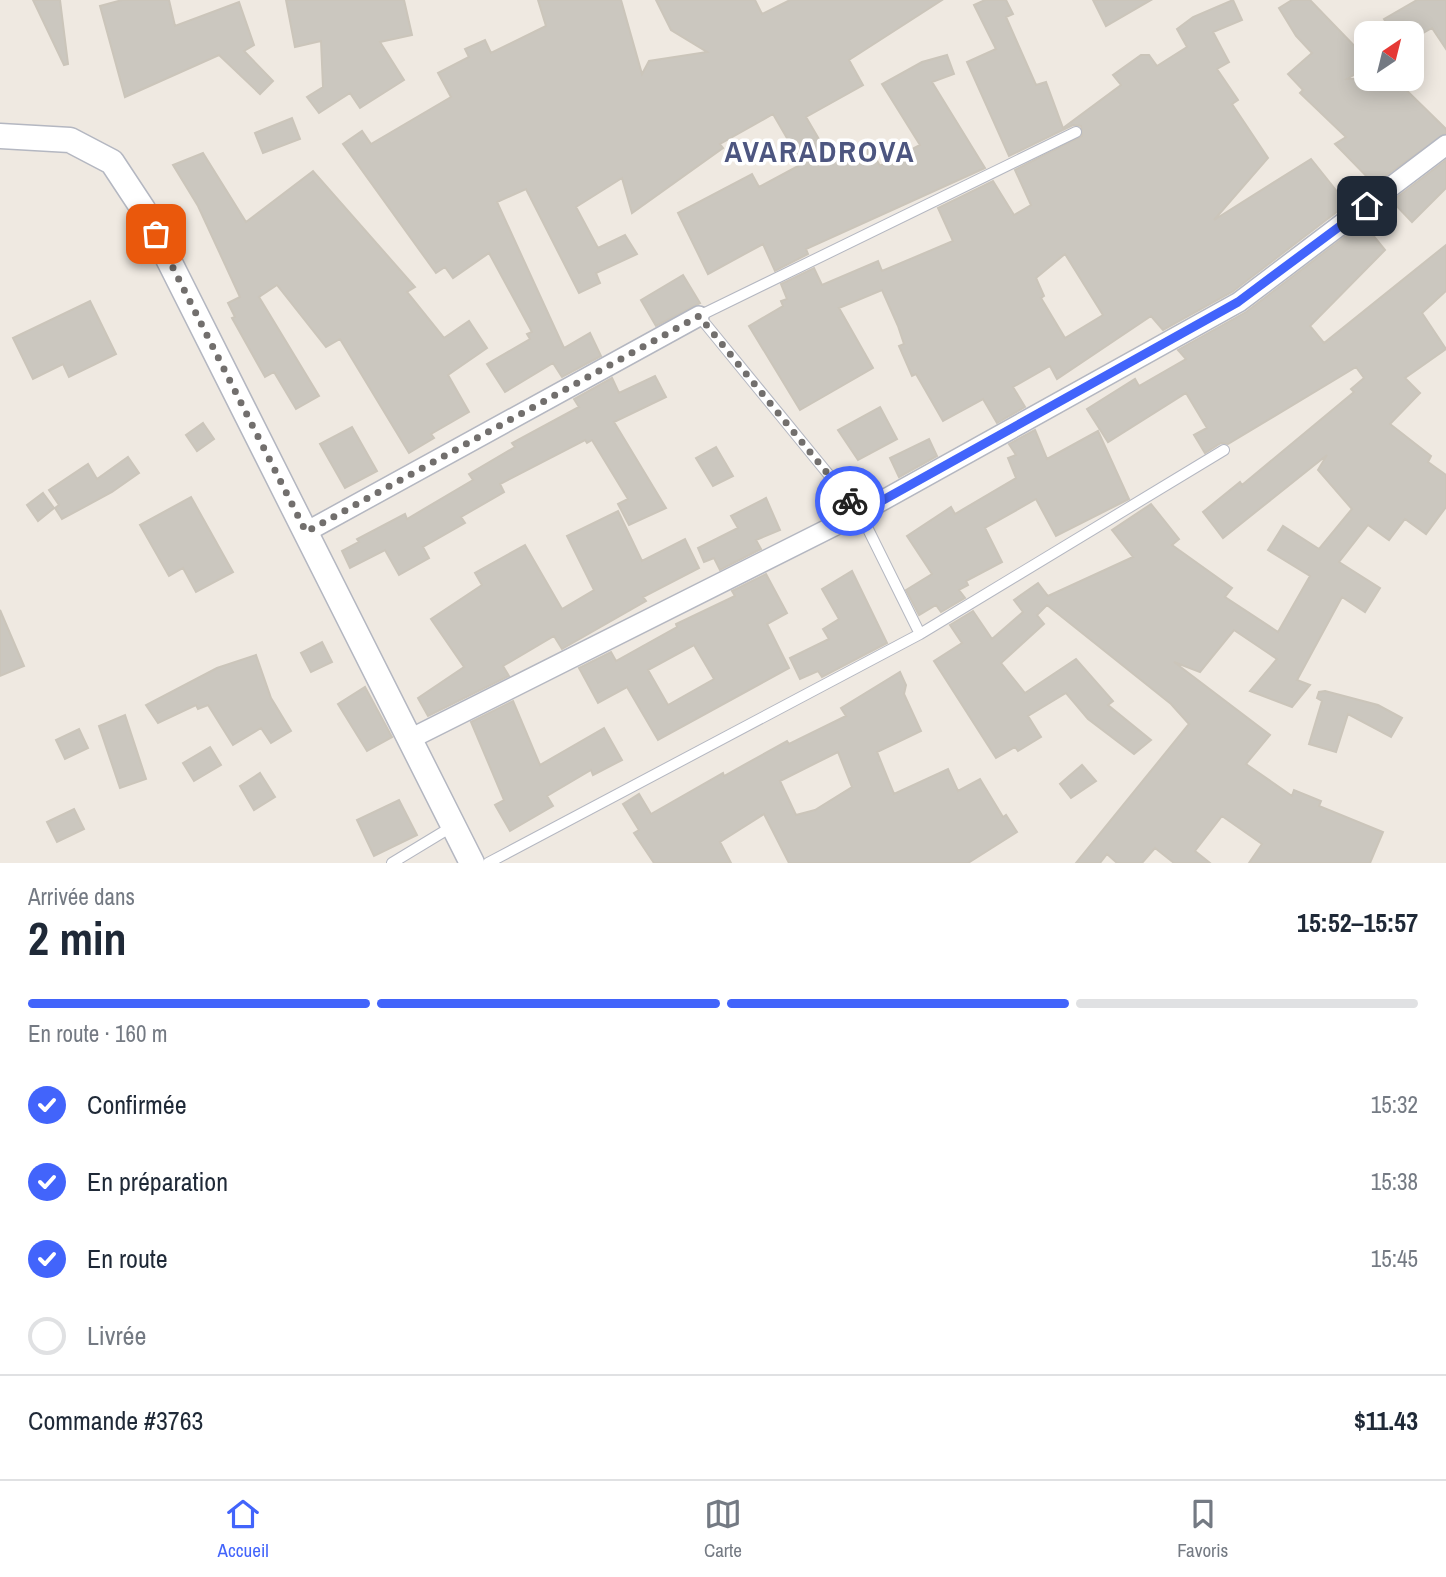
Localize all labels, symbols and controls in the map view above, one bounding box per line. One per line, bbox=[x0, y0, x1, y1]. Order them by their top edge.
north arrow bbox=[1354, 21, 1424, 91]
map controls bbox=[1354, 21, 1424, 91]
district label: AVARADROVA bbox=[725, 131, 915, 171]
pin bbox=[1337, 176, 1397, 236]
icon: home bbox=[1348, 187, 1386, 225]
pin bbox=[126, 204, 186, 264]
icon: bag bbox=[137, 215, 175, 253]
courier bbox=[815, 466, 885, 536]
icon: bike bbox=[831, 482, 869, 520]
text: Arrivée dans bbox=[28, 881, 135, 912]
text: 15:52–15:57 bbox=[1297, 905, 1418, 940]
text: 2 min bbox=[28, 907, 127, 969]
text: En route · 160 m bbox=[28, 1018, 167, 1049]
icon: check bbox=[28, 1086, 66, 1124]
text: Confirmée bbox=[87, 1087, 187, 1122]
text: 15:32 bbox=[1371, 1089, 1418, 1120]
icon: check bbox=[28, 1163, 66, 1201]
text: En préparation bbox=[87, 1164, 228, 1199]
text: 15:38 bbox=[1371, 1166, 1418, 1197]
icon: check bbox=[28, 1240, 66, 1278]
text: En route bbox=[87, 1241, 168, 1276]
text: 15:45 bbox=[1371, 1243, 1418, 1274]
text: Livrée bbox=[87, 1318, 146, 1353]
text: Commande #3763 bbox=[28, 1403, 203, 1438]
text: $11.43 bbox=[1354, 1403, 1418, 1438]
tab: Accueil bbox=[218, 1495, 269, 1563]
tab: Carte bbox=[704, 1495, 742, 1563]
tab: Favoris bbox=[1177, 1495, 1228, 1563]

